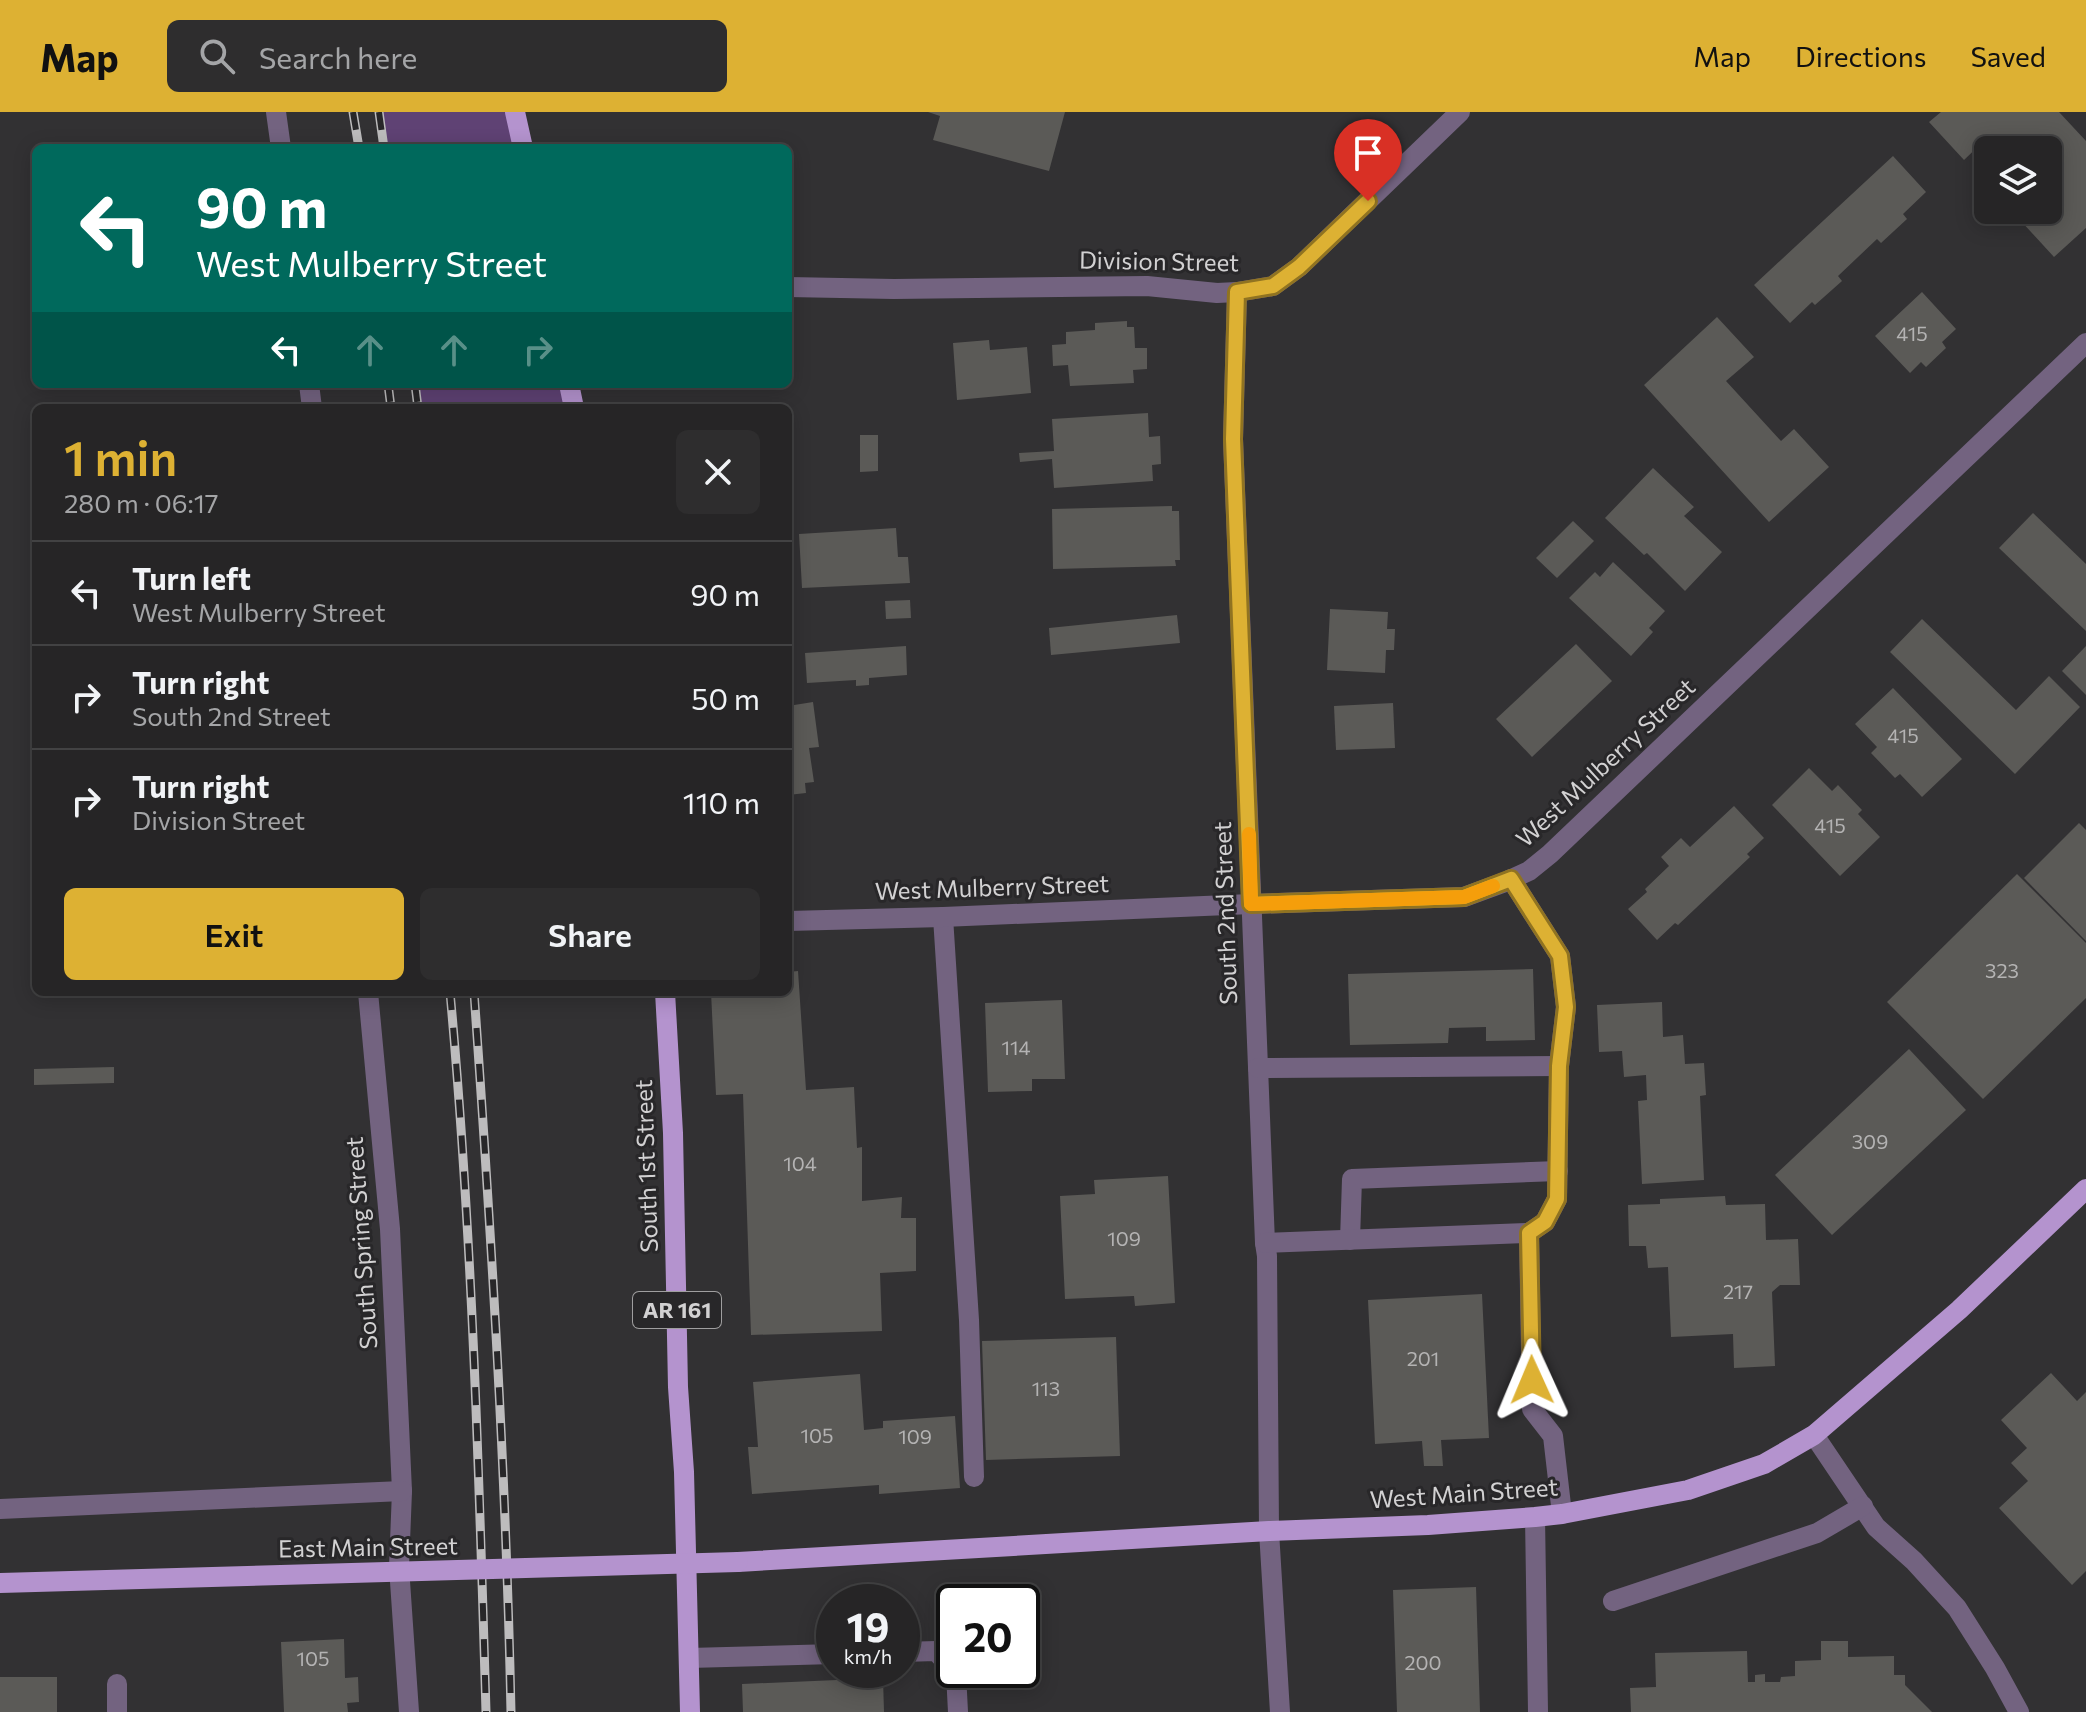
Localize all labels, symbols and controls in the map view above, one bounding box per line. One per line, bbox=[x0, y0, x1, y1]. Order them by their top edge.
search box bbox=[167, 20, 727, 92]
text: Map bbox=[40, 33, 119, 80]
icon: search bbox=[195, 34, 239, 78]
text: Search here bbox=[259, 38, 417, 75]
text: Map bbox=[1693, 39, 1751, 73]
text: Directions bbox=[1795, 39, 1926, 73]
text: Saved bbox=[1970, 39, 2046, 73]
pin bbox=[1334, 119, 1402, 201]
icon: arrive bbox=[1346, 131, 1390, 175]
map controls bbox=[1974, 136, 2062, 224]
button: layers bbox=[1974, 136, 2062, 224]
text: 90 m bbox=[196, 171, 327, 240]
icon: left bbox=[64, 176, 168, 280]
text: West Mulberry Street bbox=[196, 240, 547, 284]
street label: Division Street bbox=[1079, 245, 1239, 276]
house number: 415 bbox=[1896, 321, 1928, 345]
icon: left bbox=[264, 328, 308, 372]
icon: ahead bbox=[348, 328, 392, 372]
icon: ahead bbox=[432, 328, 476, 372]
icon: right bbox=[516, 328, 560, 372]
text: 1 min bbox=[64, 427, 177, 486]
button: close bbox=[676, 430, 760, 514]
text: 280 m · 06:17 bbox=[64, 487, 219, 518]
text: Turn left bbox=[132, 559, 251, 596]
icon: left bbox=[64, 571, 108, 615]
text: 90 m bbox=[690, 575, 760, 612]
text: West Mulberry Street bbox=[132, 596, 386, 627]
text: Turn right bbox=[132, 663, 269, 700]
street label: West Mulberry Street bbox=[1509, 671, 1701, 852]
icon: right bbox=[64, 675, 108, 719]
text: 50 m bbox=[691, 679, 760, 716]
text: South 2nd Street bbox=[132, 700, 331, 731]
house number: 415 bbox=[1887, 723, 1919, 747]
text: Turn right bbox=[132, 767, 269, 804]
icon: right bbox=[64, 779, 108, 823]
text: 110 m bbox=[683, 783, 760, 820]
text: Division Street bbox=[132, 804, 305, 835]
house number: 415 bbox=[1814, 813, 1846, 837]
street label: South 2nd Street bbox=[1207, 821, 1242, 1005]
street label: West Mulberry Street bbox=[874, 868, 1110, 905]
button: Exit bbox=[64, 888, 404, 980]
button: Share bbox=[420, 888, 760, 980]
house number: 323 bbox=[1985, 958, 2019, 982]
house number: 114 bbox=[1001, 1035, 1031, 1059]
street label: South 1st Street bbox=[628, 1079, 663, 1253]
house number: 309 bbox=[1852, 1129, 1888, 1153]
street label: South Spring Street bbox=[339, 1136, 382, 1350]
house number: 104 bbox=[783, 1151, 817, 1175]
house number: 109 bbox=[1107, 1226, 1141, 1250]
house number: 217 bbox=[1723, 1279, 1753, 1303]
road number: AR 161 bbox=[633, 1292, 721, 1328]
position arrow bbox=[1490, 1338, 1574, 1422]
house number: 201 bbox=[1407, 1346, 1439, 1370]
house number: 113 bbox=[1032, 1376, 1060, 1400]
house number: 105 bbox=[800, 1423, 834, 1447]
house number: 109 bbox=[898, 1424, 932, 1448]
street label: West Main Street bbox=[1369, 1471, 1559, 1514]
street label: East Main Street bbox=[278, 1530, 458, 1563]
speed limit sign: 20 bbox=[936, 1584, 1040, 1688]
text: 19 bbox=[847, 1601, 889, 1650]
text: km/h bbox=[844, 1644, 892, 1668]
house number: 105 bbox=[296, 1646, 330, 1670]
house number: 200 bbox=[1404, 1650, 1442, 1674]

